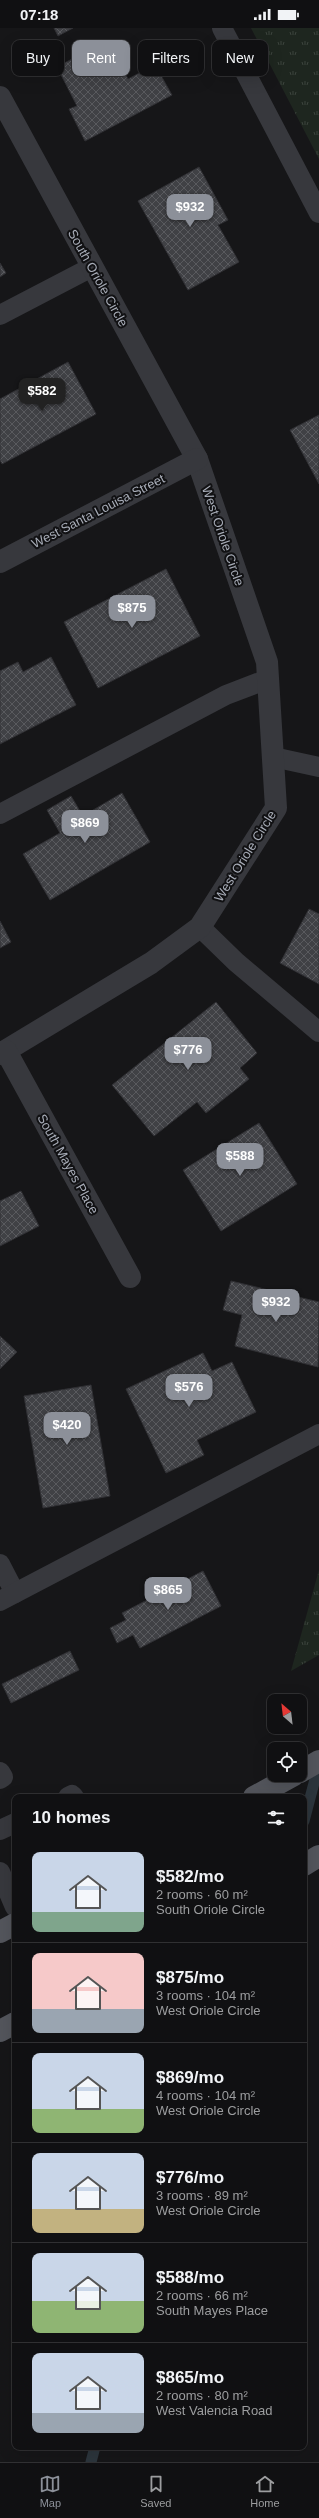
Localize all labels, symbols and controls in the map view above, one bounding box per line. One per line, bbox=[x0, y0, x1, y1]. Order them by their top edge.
text: 07:18 bbox=[20, 6, 58, 23]
chip: Buy bbox=[12, 40, 64, 76]
chip: Rent bbox=[72, 40, 130, 76]
chip: Filters bbox=[138, 40, 204, 76]
chip: New bbox=[212, 40, 268, 76]
pin: $932 bbox=[166, 194, 214, 228]
text: $932 bbox=[176, 199, 204, 214]
street label: South Oriole Circle bbox=[65, 227, 131, 329]
pin: $582 bbox=[18, 378, 66, 412]
text: $582 bbox=[28, 383, 56, 398]
street label: West Santa Louisa Street bbox=[29, 471, 167, 551]
street label: West Oriole Circle bbox=[199, 484, 247, 588]
pin: $875 bbox=[108, 595, 156, 629]
text: $875 bbox=[118, 600, 146, 615]
street label: West Oriole Circle bbox=[211, 808, 279, 904]
pin: $869 bbox=[61, 810, 109, 844]
text: $869 bbox=[71, 815, 99, 830]
pin: $776 bbox=[164, 1037, 212, 1071]
text: $776 bbox=[174, 1042, 202, 1057]
street label: South Mayes Place bbox=[34, 1111, 102, 1217]
pin: $588 bbox=[216, 1143, 264, 1177]
text: $588 bbox=[226, 1148, 254, 1163]
pin: $932 bbox=[252, 1289, 300, 1323]
text: $932 bbox=[262, 1294, 290, 1309]
pin: $576 bbox=[165, 1374, 213, 1408]
text: $576 bbox=[175, 1379, 203, 1394]
pin: $420 bbox=[43, 1412, 91, 1446]
text: $420 bbox=[53, 1417, 81, 1432]
pin: $865 bbox=[144, 1577, 192, 1611]
text: $865 bbox=[154, 1582, 182, 1597]
north arrow bbox=[267, 1694, 307, 1734]
map controls bbox=[267, 1694, 307, 1782]
button: locate bbox=[267, 1742, 307, 1782]
icon: filters bbox=[265, 1807, 287, 1829]
text: 10 homes bbox=[32, 1808, 110, 1827]
text: $582/mo bbox=[156, 1867, 224, 1886]
icon: home bbox=[64, 1868, 112, 1916]
text: 2 rooms · 60 m² bbox=[156, 1887, 248, 1902]
text: South Oriole Circle bbox=[156, 1902, 265, 1917]
text: $875/mo bbox=[156, 1968, 224, 1987]
icon: home bbox=[64, 1969, 112, 2017]
text: 3 rooms · 104 m² bbox=[156, 1988, 255, 2003]
text: West Oriole Circle bbox=[156, 2003, 261, 2018]
text: $869/mo bbox=[156, 2068, 224, 2087]
icon: home bbox=[64, 2069, 112, 2117]
text: 4 rooms · 104 m² bbox=[156, 2088, 255, 2103]
text: West Oriole Circle bbox=[156, 2103, 261, 2118]
text: $776/mo bbox=[156, 2168, 224, 2187]
icon: home bbox=[64, 2169, 112, 2217]
text: 3 rooms · 89 m² bbox=[156, 2188, 248, 2203]
text: West Oriole Circle bbox=[156, 2203, 261, 2218]
text: $588/mo bbox=[156, 2268, 224, 2287]
icon: home bbox=[64, 2269, 112, 2317]
text: 2 rooms · 66 m² bbox=[156, 2288, 248, 2303]
text: South Mayes Place bbox=[156, 2303, 268, 2318]
text: $865/mo bbox=[156, 2368, 224, 2387]
icon: home bbox=[64, 2369, 112, 2417]
text: 2 rooms · 80 m² bbox=[156, 2388, 248, 2403]
text: West Valencia Road bbox=[156, 2403, 273, 2418]
tab: Map bbox=[39, 2473, 61, 2509]
tab: Saved bbox=[140, 2473, 171, 2509]
tab: Home bbox=[250, 2473, 280, 2509]

